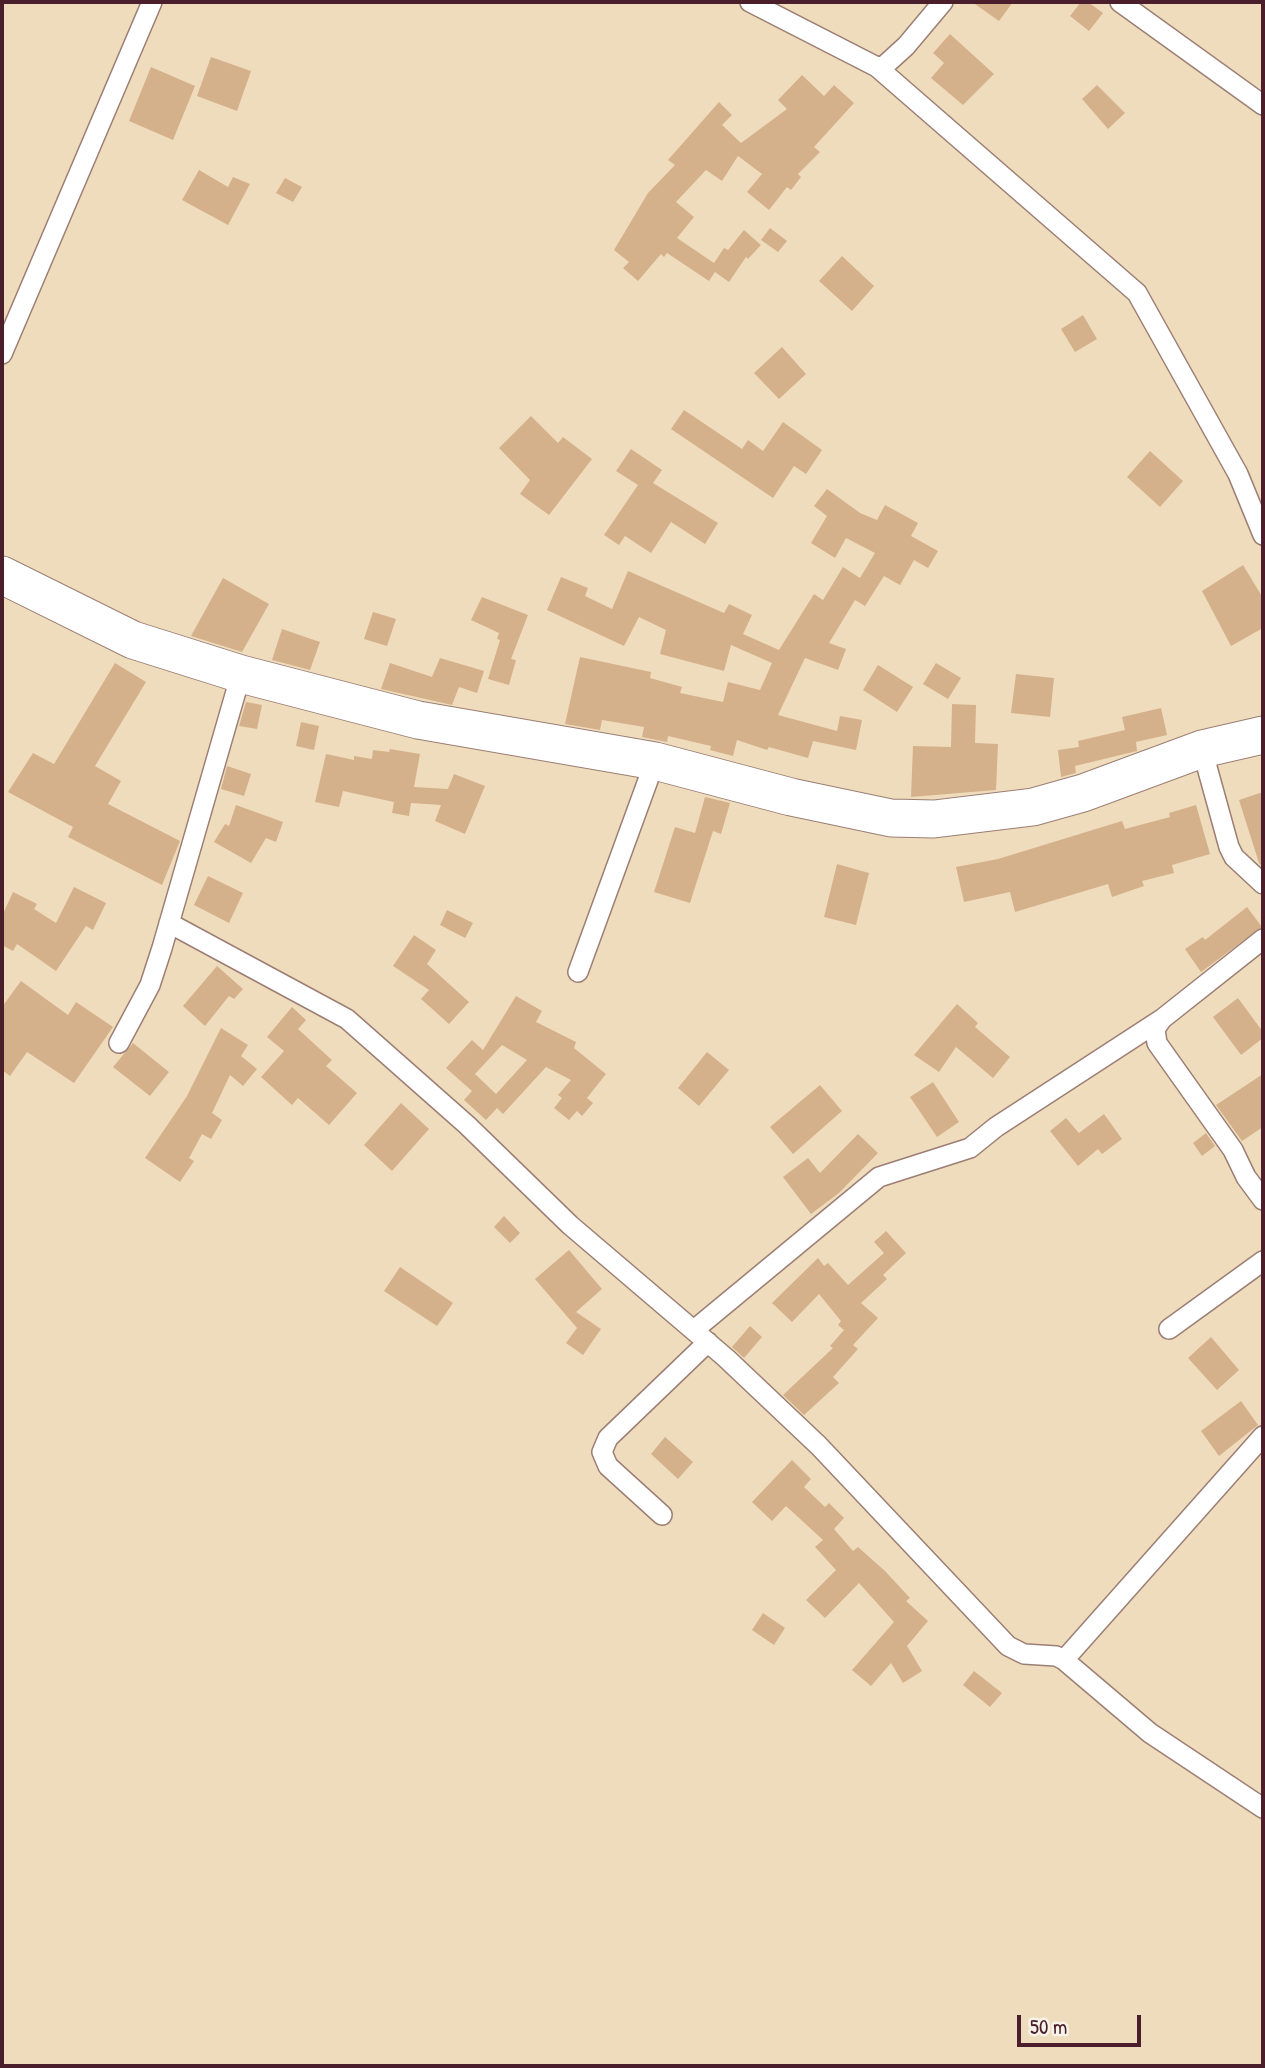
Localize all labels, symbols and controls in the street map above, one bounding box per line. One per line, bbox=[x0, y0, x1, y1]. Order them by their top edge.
scale bar bbox=[1020, 2002, 1144, 2046]
text: 50 m bbox=[1030, 2012, 1067, 2041]

